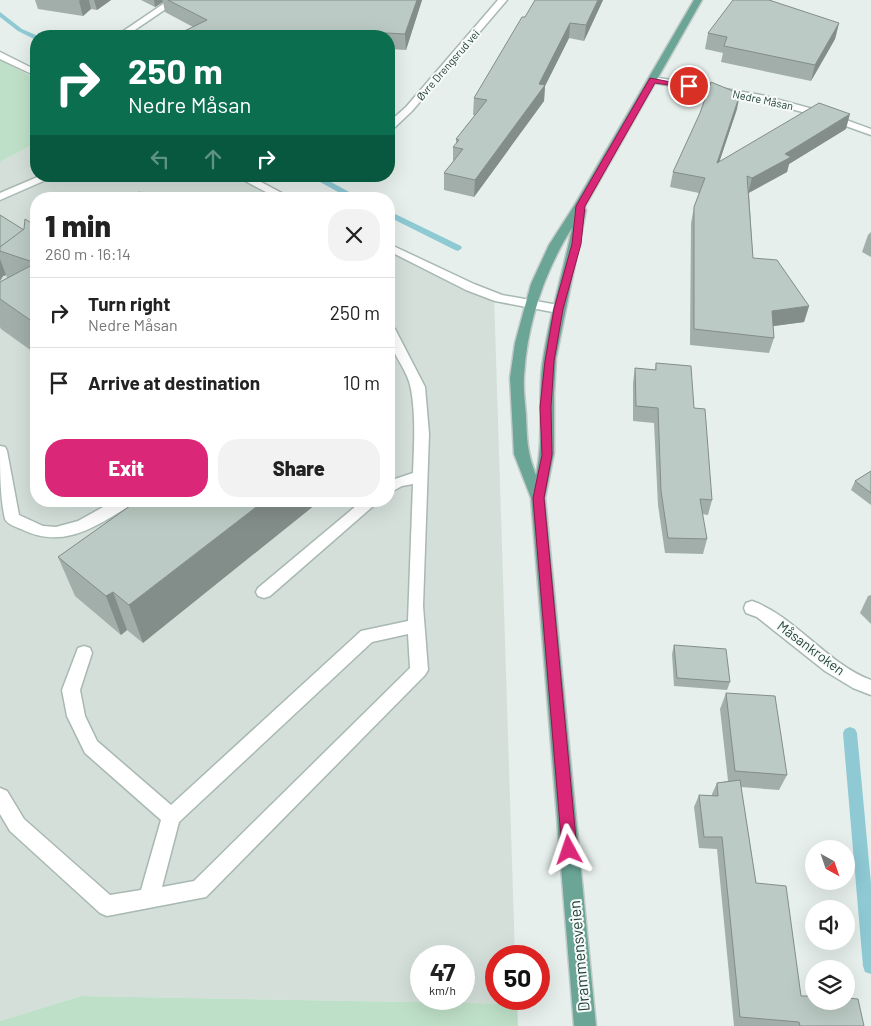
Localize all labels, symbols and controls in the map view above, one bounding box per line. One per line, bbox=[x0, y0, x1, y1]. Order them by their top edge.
street label: Øvre Drengsrud vei bbox=[413, 26, 482, 103]
text: 250 m bbox=[128, 49, 223, 91]
icon: right bbox=[45, 50, 110, 115]
pin bbox=[668, 65, 710, 107]
icon: arrive bbox=[675, 72, 703, 100]
street label: Nedre Måsan bbox=[732, 87, 795, 112]
text: Nedre Måsan bbox=[128, 91, 251, 117]
icon: left bbox=[146, 145, 174, 173]
icon: ahead bbox=[199, 145, 227, 173]
icon: right bbox=[252, 145, 280, 173]
text: 1 min bbox=[45, 207, 111, 243]
button: close bbox=[328, 209, 380, 261]
text: 260 m · 16:14 bbox=[45, 244, 131, 263]
text: Turn right bbox=[88, 292, 170, 315]
icon: right bbox=[45, 299, 73, 327]
text: 250 m bbox=[330, 301, 380, 324]
text: Nedre Måsan bbox=[88, 315, 178, 334]
icon: arrive bbox=[45, 369, 73, 397]
text: Arrive at destination bbox=[88, 371, 260, 394]
text: 10 m bbox=[343, 371, 380, 394]
button: Exit bbox=[45, 439, 208, 497]
button: Share bbox=[218, 439, 380, 497]
street label: Måsankroken bbox=[774, 617, 848, 678]
position arrow bbox=[542, 823, 594, 875]
north arrow bbox=[805, 840, 855, 890]
map controls bbox=[805, 840, 855, 1010]
street label: Drammensveien bbox=[564, 900, 593, 1012]
button: sound bbox=[805, 900, 855, 950]
speed limit sign: 50 bbox=[485, 945, 550, 1010]
text: 47 bbox=[430, 956, 455, 986]
button: layers bbox=[805, 960, 855, 1010]
text: km/h bbox=[429, 983, 456, 997]

